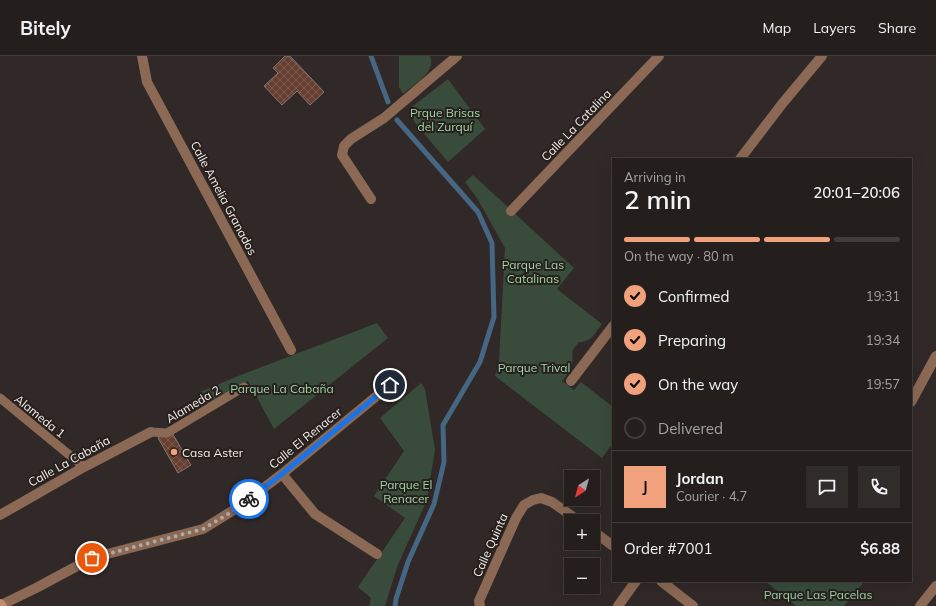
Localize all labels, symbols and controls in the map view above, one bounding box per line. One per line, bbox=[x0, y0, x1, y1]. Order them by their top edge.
text: Bitely bbox=[20, 16, 71, 40]
text: Map bbox=[762, 19, 791, 37]
text: Layers bbox=[813, 19, 856, 37]
text: Share bbox=[878, 19, 916, 37]
street label: Calle La Catalina bbox=[538, 86, 614, 164]
park label: Prque Brisas del Zurquí bbox=[410, 105, 480, 134]
street label: Calle Amelia Granados bbox=[188, 138, 260, 258]
text: Arriving in bbox=[624, 169, 686, 185]
text: 2 min bbox=[624, 183, 692, 216]
text: 20:01–20:06 bbox=[813, 183, 900, 202]
text: On the way · 80 m bbox=[624, 248, 734, 264]
park label: Parque Las Catalinas bbox=[502, 257, 564, 286]
icon: check bbox=[624, 285, 646, 307]
text: Confirmed bbox=[658, 287, 729, 306]
text: 19:31 bbox=[866, 288, 900, 304]
icon: check bbox=[624, 329, 646, 351]
text: Preparing bbox=[658, 331, 726, 350]
text: 19:34 bbox=[866, 332, 900, 348]
park label: Parque Trival bbox=[498, 360, 570, 375]
pin bbox=[373, 368, 407, 402]
icon: check bbox=[624, 373, 646, 395]
icon: home bbox=[379, 374, 401, 396]
text: On the way bbox=[658, 375, 738, 394]
text: 19:57 bbox=[866, 376, 900, 392]
park label: Parque La Cabaña bbox=[230, 381, 334, 396]
street label: Alameda 2 bbox=[163, 382, 223, 426]
street label: Alameda 1 bbox=[12, 391, 68, 441]
street label: Calle El Renacer bbox=[266, 404, 345, 472]
text: Delivered bbox=[658, 419, 723, 438]
street label: Calle La Cabaña bbox=[25, 432, 113, 490]
place label: Casa Aster bbox=[182, 445, 244, 460]
marker: Casa Aster bbox=[169, 447, 179, 457]
button: chat bbox=[806, 466, 848, 508]
button: phone bbox=[858, 466, 900, 508]
text: Jordan bbox=[676, 469, 724, 488]
north arrow bbox=[564, 470, 600, 506]
map controls bbox=[564, 470, 600, 594]
park label: Parque El Renacer bbox=[380, 477, 432, 506]
text: J bbox=[642, 477, 648, 496]
courier bbox=[229, 479, 269, 519]
icon: bike bbox=[238, 488, 260, 510]
text: Courier · 4.7 bbox=[676, 488, 747, 504]
street label: Calle Quinta bbox=[469, 511, 511, 579]
button: + bbox=[564, 514, 600, 550]
text: Order #7001 bbox=[624, 539, 712, 558]
text: $6.88 bbox=[860, 539, 900, 558]
pin bbox=[75, 541, 109, 575]
icon: bag bbox=[81, 547, 103, 569]
button: − bbox=[564, 558, 600, 594]
park label: Parque Las Pacelas bbox=[764, 587, 872, 602]

